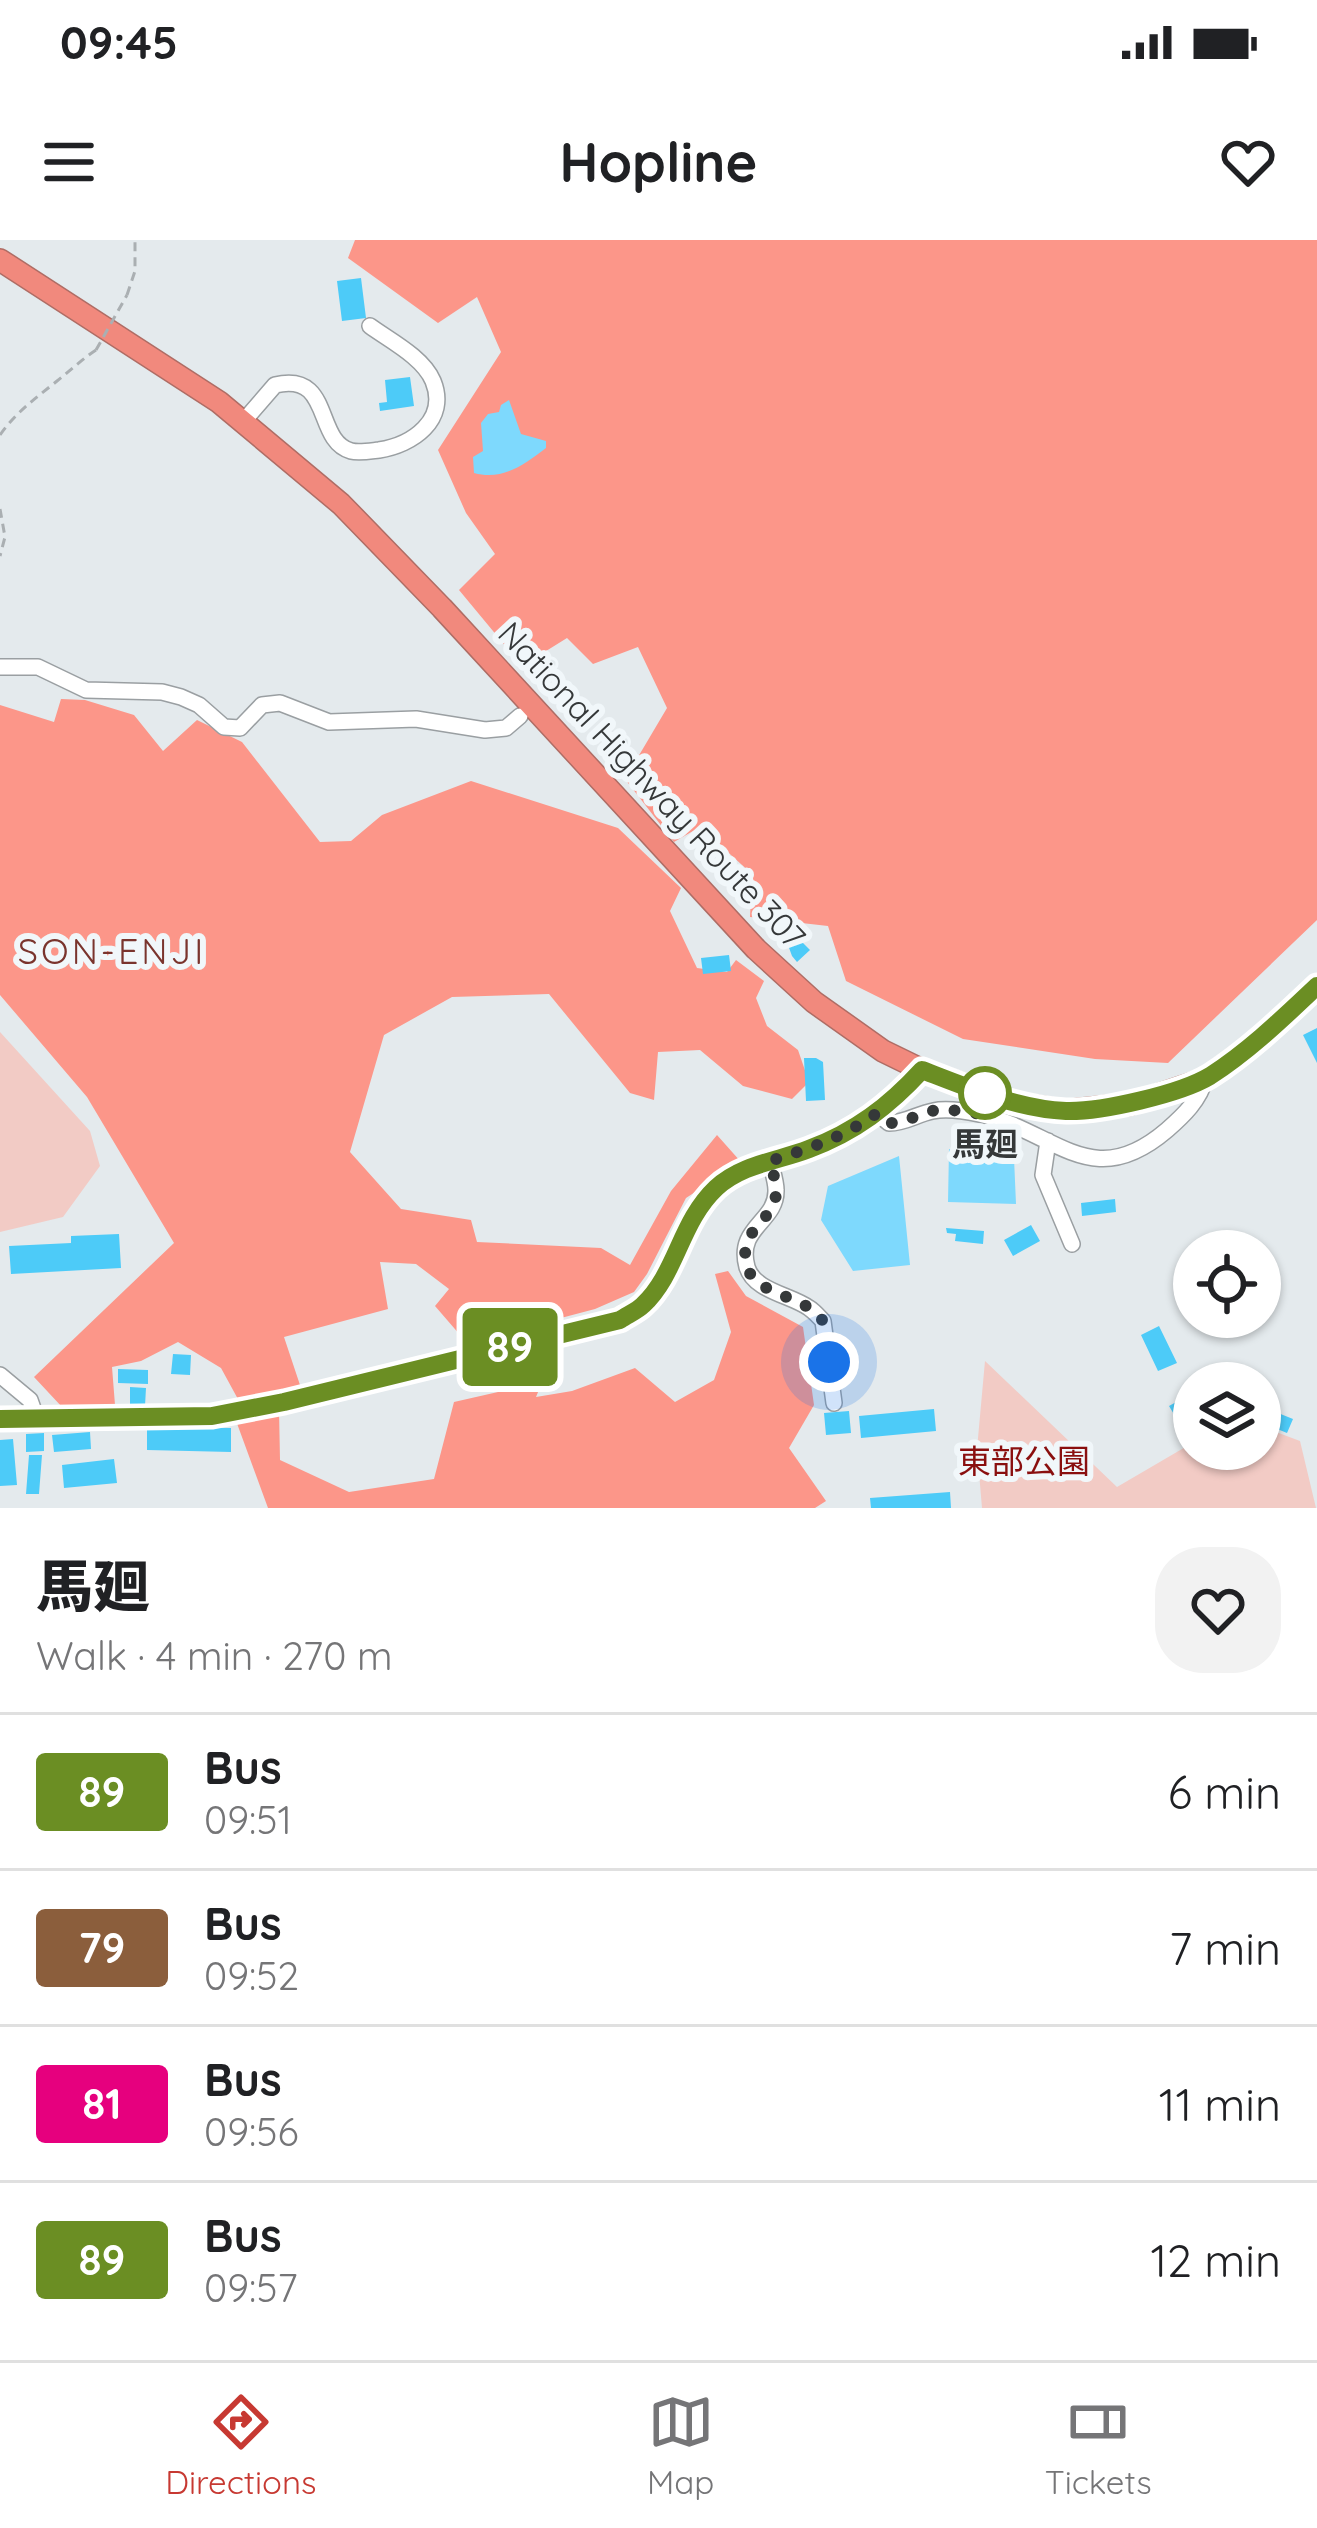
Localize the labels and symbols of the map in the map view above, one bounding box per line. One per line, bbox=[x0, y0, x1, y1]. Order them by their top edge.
street label: National Highway Route 307 bbox=[490, 613, 815, 957]
district label: SON-ENJI bbox=[18, 928, 206, 973]
marker: 馬廻 bbox=[960, 1068, 1010, 1118]
place label: 馬廻 bbox=[952, 1123, 1018, 1164]
line badge: 89 bbox=[456, 1308, 564, 1386]
your location bbox=[799, 1332, 859, 1392]
park label: 東部公園 bbox=[958, 1440, 1090, 1481]

